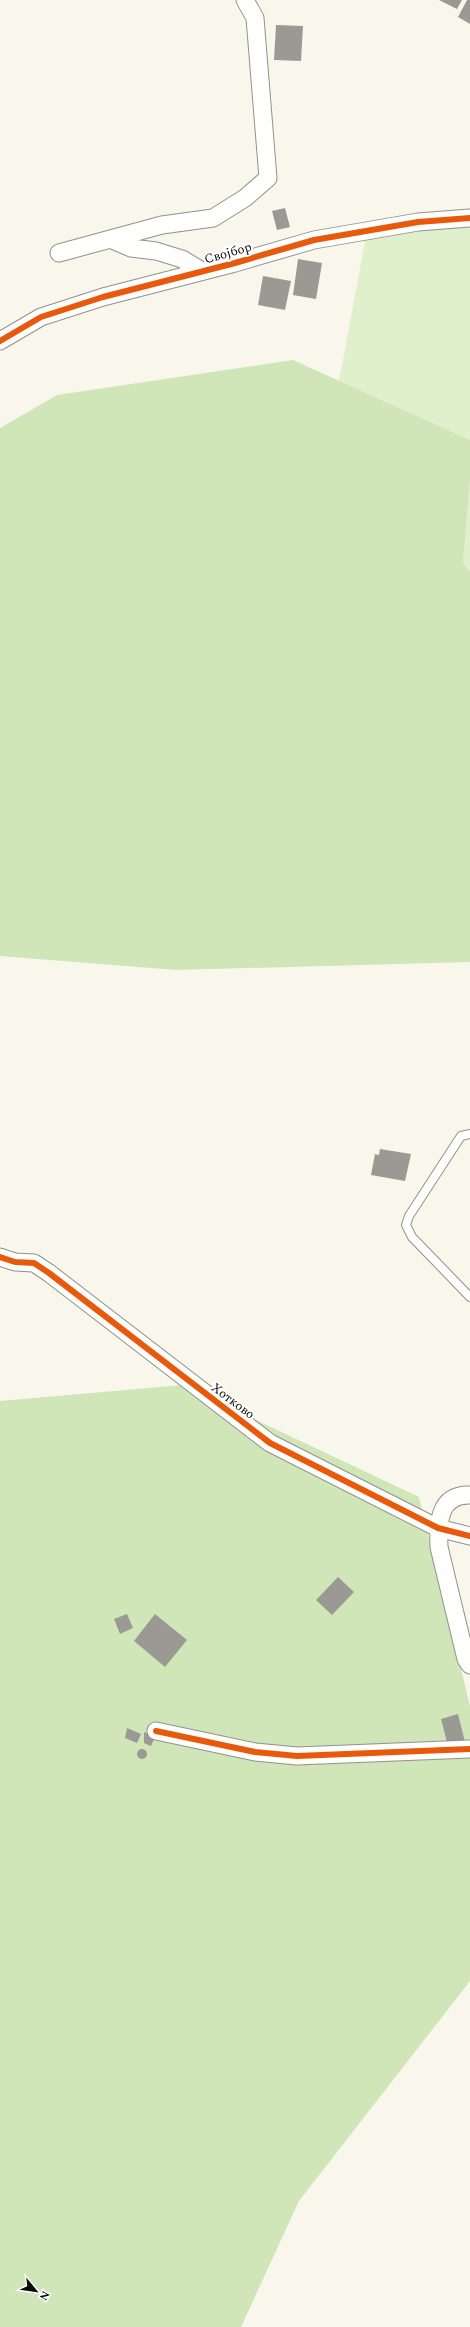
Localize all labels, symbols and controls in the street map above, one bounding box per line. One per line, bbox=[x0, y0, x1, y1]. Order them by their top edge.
street label: Својбор bbox=[202, 237, 254, 269]
street label: Хотково bbox=[207, 1378, 259, 1424]
north arrow bbox=[16, 2271, 56, 2311]
text: N bbox=[35, 2288, 54, 2304]

